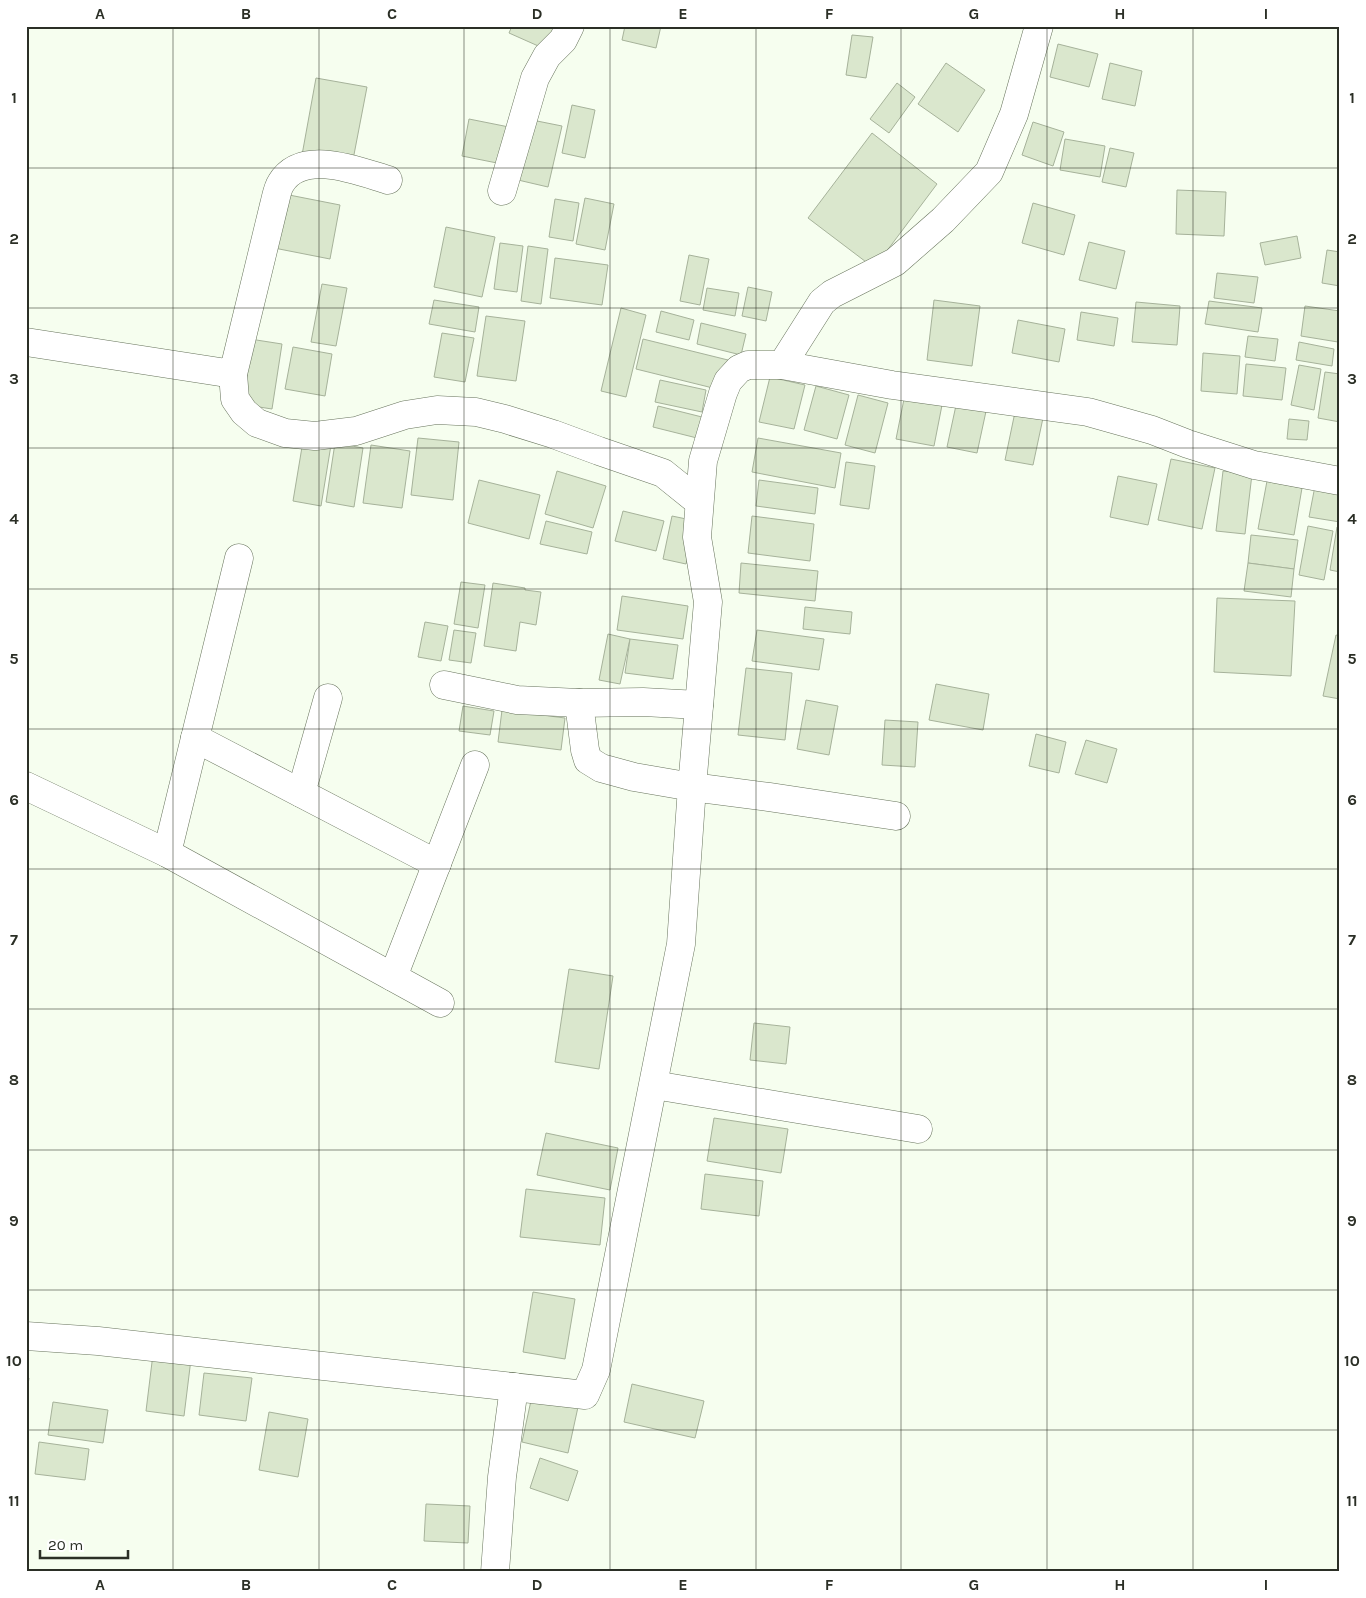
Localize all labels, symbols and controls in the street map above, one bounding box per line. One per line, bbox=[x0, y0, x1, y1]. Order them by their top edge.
text: A bbox=[95, 4, 105, 23]
text: B bbox=[241, 4, 251, 23]
text: C bbox=[387, 4, 397, 23]
text: D bbox=[532, 4, 543, 23]
text: E bbox=[678, 4, 688, 23]
text: F bbox=[825, 4, 834, 23]
text: G bbox=[969, 4, 979, 23]
text: H bbox=[1114, 4, 1126, 23]
text: I bbox=[1264, 4, 1268, 23]
text: 1 bbox=[11, 88, 17, 107]
text: 1 bbox=[1349, 88, 1355, 107]
text: 2 bbox=[9, 229, 19, 248]
text: 2 bbox=[1347, 229, 1357, 248]
text: 3 bbox=[9, 369, 19, 388]
text: 3 bbox=[1347, 369, 1357, 388]
text: 4 bbox=[9, 509, 19, 528]
text: 4 bbox=[1347, 509, 1357, 528]
text: 5 bbox=[9, 649, 19, 668]
text: 5 bbox=[1347, 649, 1357, 668]
text: 6 bbox=[9, 790, 19, 809]
text: 6 bbox=[1347, 790, 1357, 809]
text: 7 bbox=[10, 930, 18, 949]
text: 7 bbox=[1348, 930, 1356, 949]
text: 8 bbox=[9, 1070, 19, 1089]
text: 8 bbox=[1347, 1070, 1357, 1089]
text: 9 bbox=[9, 1211, 19, 1230]
text: 9 bbox=[1347, 1211, 1357, 1230]
text: 10 bbox=[6, 1351, 22, 1370]
text: 10 bbox=[1344, 1351, 1360, 1370]
text: 11 bbox=[8, 1491, 20, 1510]
text: 11 bbox=[1346, 1491, 1358, 1510]
scale bar bbox=[40, 1528, 128, 1560]
text: 20 m bbox=[48, 1536, 83, 1554]
text: A bbox=[95, 1575, 105, 1594]
text: B bbox=[241, 1575, 251, 1594]
text: C bbox=[387, 1575, 397, 1594]
text: D bbox=[532, 1575, 543, 1594]
text: E bbox=[678, 1575, 688, 1594]
text: F bbox=[825, 1575, 834, 1594]
text: G bbox=[969, 1575, 979, 1594]
text: H bbox=[1114, 1575, 1126, 1594]
text: I bbox=[1264, 1575, 1268, 1594]

